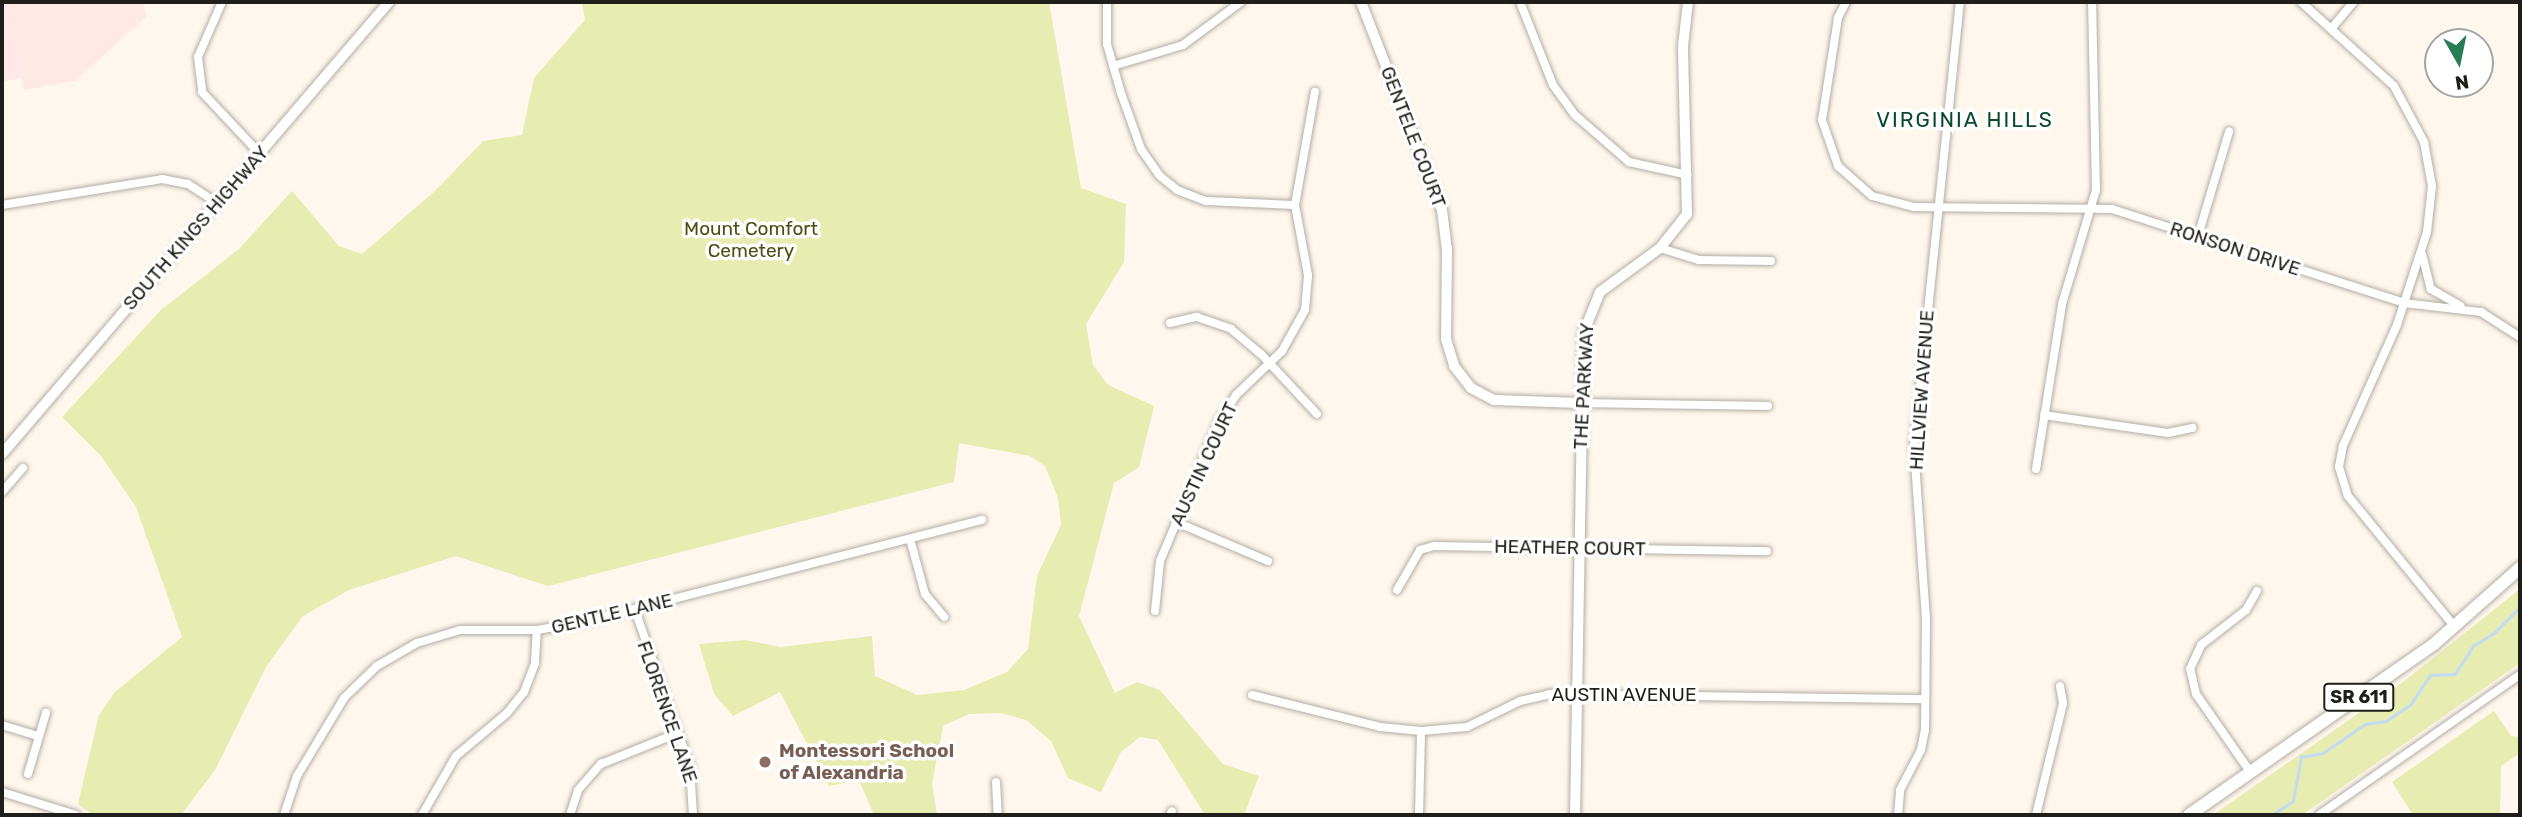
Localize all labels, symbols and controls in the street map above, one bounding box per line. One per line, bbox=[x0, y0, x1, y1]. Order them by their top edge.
north arrow bbox=[2424, 28, 2494, 98]
street label: GENTELE COURT bbox=[1376, 63, 1450, 211]
text: N bbox=[2454, 70, 2471, 95]
district label: VIRGINIA HILLS bbox=[1878, 107, 2052, 133]
street label: SOUTH KINGS HIGHWAY bbox=[118, 141, 274, 315]
street label: RONSON DRIVE bbox=[2167, 217, 2303, 281]
park label: Mount Comfort Cemetery bbox=[684, 218, 818, 262]
street label: HILLVIEW AVENUE bbox=[1905, 309, 1939, 471]
street label: THE PARKWAY bbox=[1569, 322, 1599, 450]
street label: AUSTIN COURT bbox=[1165, 399, 1243, 529]
street label: HEATHER COURT bbox=[1494, 535, 1646, 561]
street label: GENTLE LANE bbox=[549, 589, 675, 639]
street label: FLORENCE LANE bbox=[632, 638, 702, 786]
road number: SR 611 bbox=[2322, 682, 2396, 712]
street label: AUSTIN AVENUE bbox=[1551, 684, 1697, 706]
place label: Montessori School of Alexandria bbox=[779, 740, 954, 784]
marker: Montessori School of Alexandria bbox=[757, 754, 773, 770]

